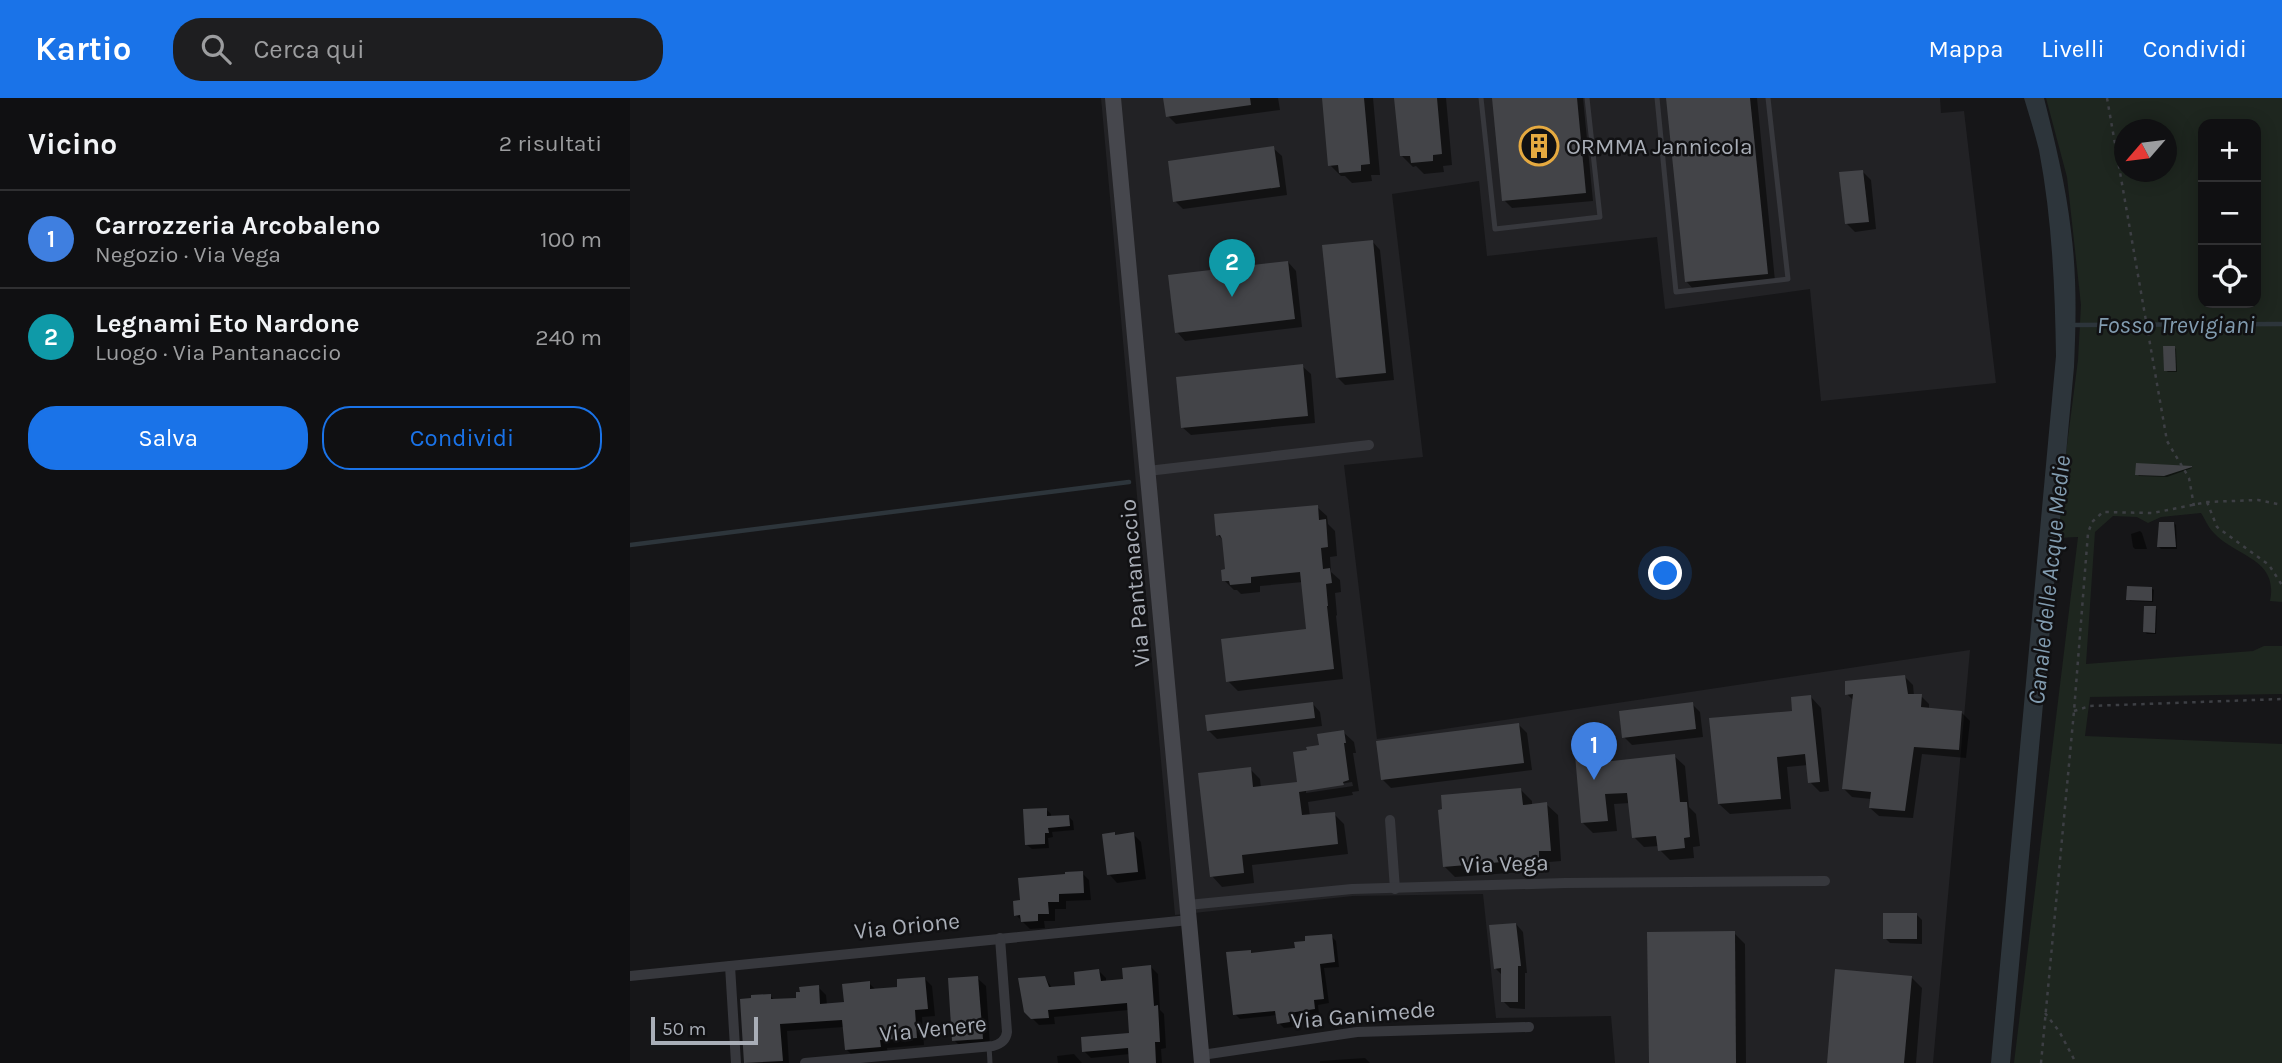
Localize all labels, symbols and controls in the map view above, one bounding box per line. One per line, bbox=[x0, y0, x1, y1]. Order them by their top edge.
search box bbox=[173, 18, 663, 81]
text: Kartio bbox=[35, 30, 131, 68]
icon: search bbox=[197, 30, 235, 68]
text: Cerca qui bbox=[253, 34, 365, 65]
text: Mappa bbox=[1929, 35, 2003, 63]
text: Livelli bbox=[2041, 35, 2105, 63]
text: Condividi bbox=[2143, 35, 2247, 63]
north arrow bbox=[2114, 119, 2177, 182]
map controls bbox=[2198, 119, 2261, 308]
button: + bbox=[2198, 119, 2261, 182]
building icon: ORMMA Jannicola bbox=[1518, 125, 1560, 167]
text: Vicino bbox=[28, 126, 117, 162]
text: 2 risultati bbox=[499, 130, 602, 157]
place label: ORMMA Jannicola bbox=[1566, 133, 1753, 160]
button: − bbox=[2198, 182, 2261, 245]
text: Carrozzeria Arcobaleno bbox=[95, 210, 381, 241]
text: 1 bbox=[47, 226, 55, 253]
text: 100 m bbox=[540, 226, 602, 253]
pin: 2 bbox=[1209, 239, 1255, 297]
text: Negozio · Via Vega bbox=[95, 241, 281, 268]
button: locate bbox=[2198, 245, 2261, 308]
text: Legnami Eto Nardone bbox=[95, 308, 359, 339]
water label: Fosso Trevigiani bbox=[2097, 311, 2255, 339]
text: 2 bbox=[44, 324, 58, 351]
text: 240 m bbox=[535, 324, 602, 351]
text: Luogo · Via Pantanaccio bbox=[95, 339, 341, 366]
button: Salva bbox=[28, 406, 308, 470]
button: Condividi bbox=[322, 406, 602, 470]
water label: Canale delle Acque Medie bbox=[2022, 454, 2076, 706]
street label: Via Pantanaccio bbox=[1114, 498, 1156, 668]
your location bbox=[1648, 556, 1682, 590]
pin: 1 bbox=[1571, 722, 1617, 780]
street label: Via Vega bbox=[1461, 849, 1549, 879]
street label: Via Orione bbox=[853, 907, 961, 945]
street label: Via Ganimede bbox=[1290, 995, 1436, 1035]
street label: Via Venere bbox=[878, 1010, 988, 1048]
scale bar bbox=[651, 1014, 758, 1046]
text: 50 m bbox=[662, 1018, 706, 1040]

